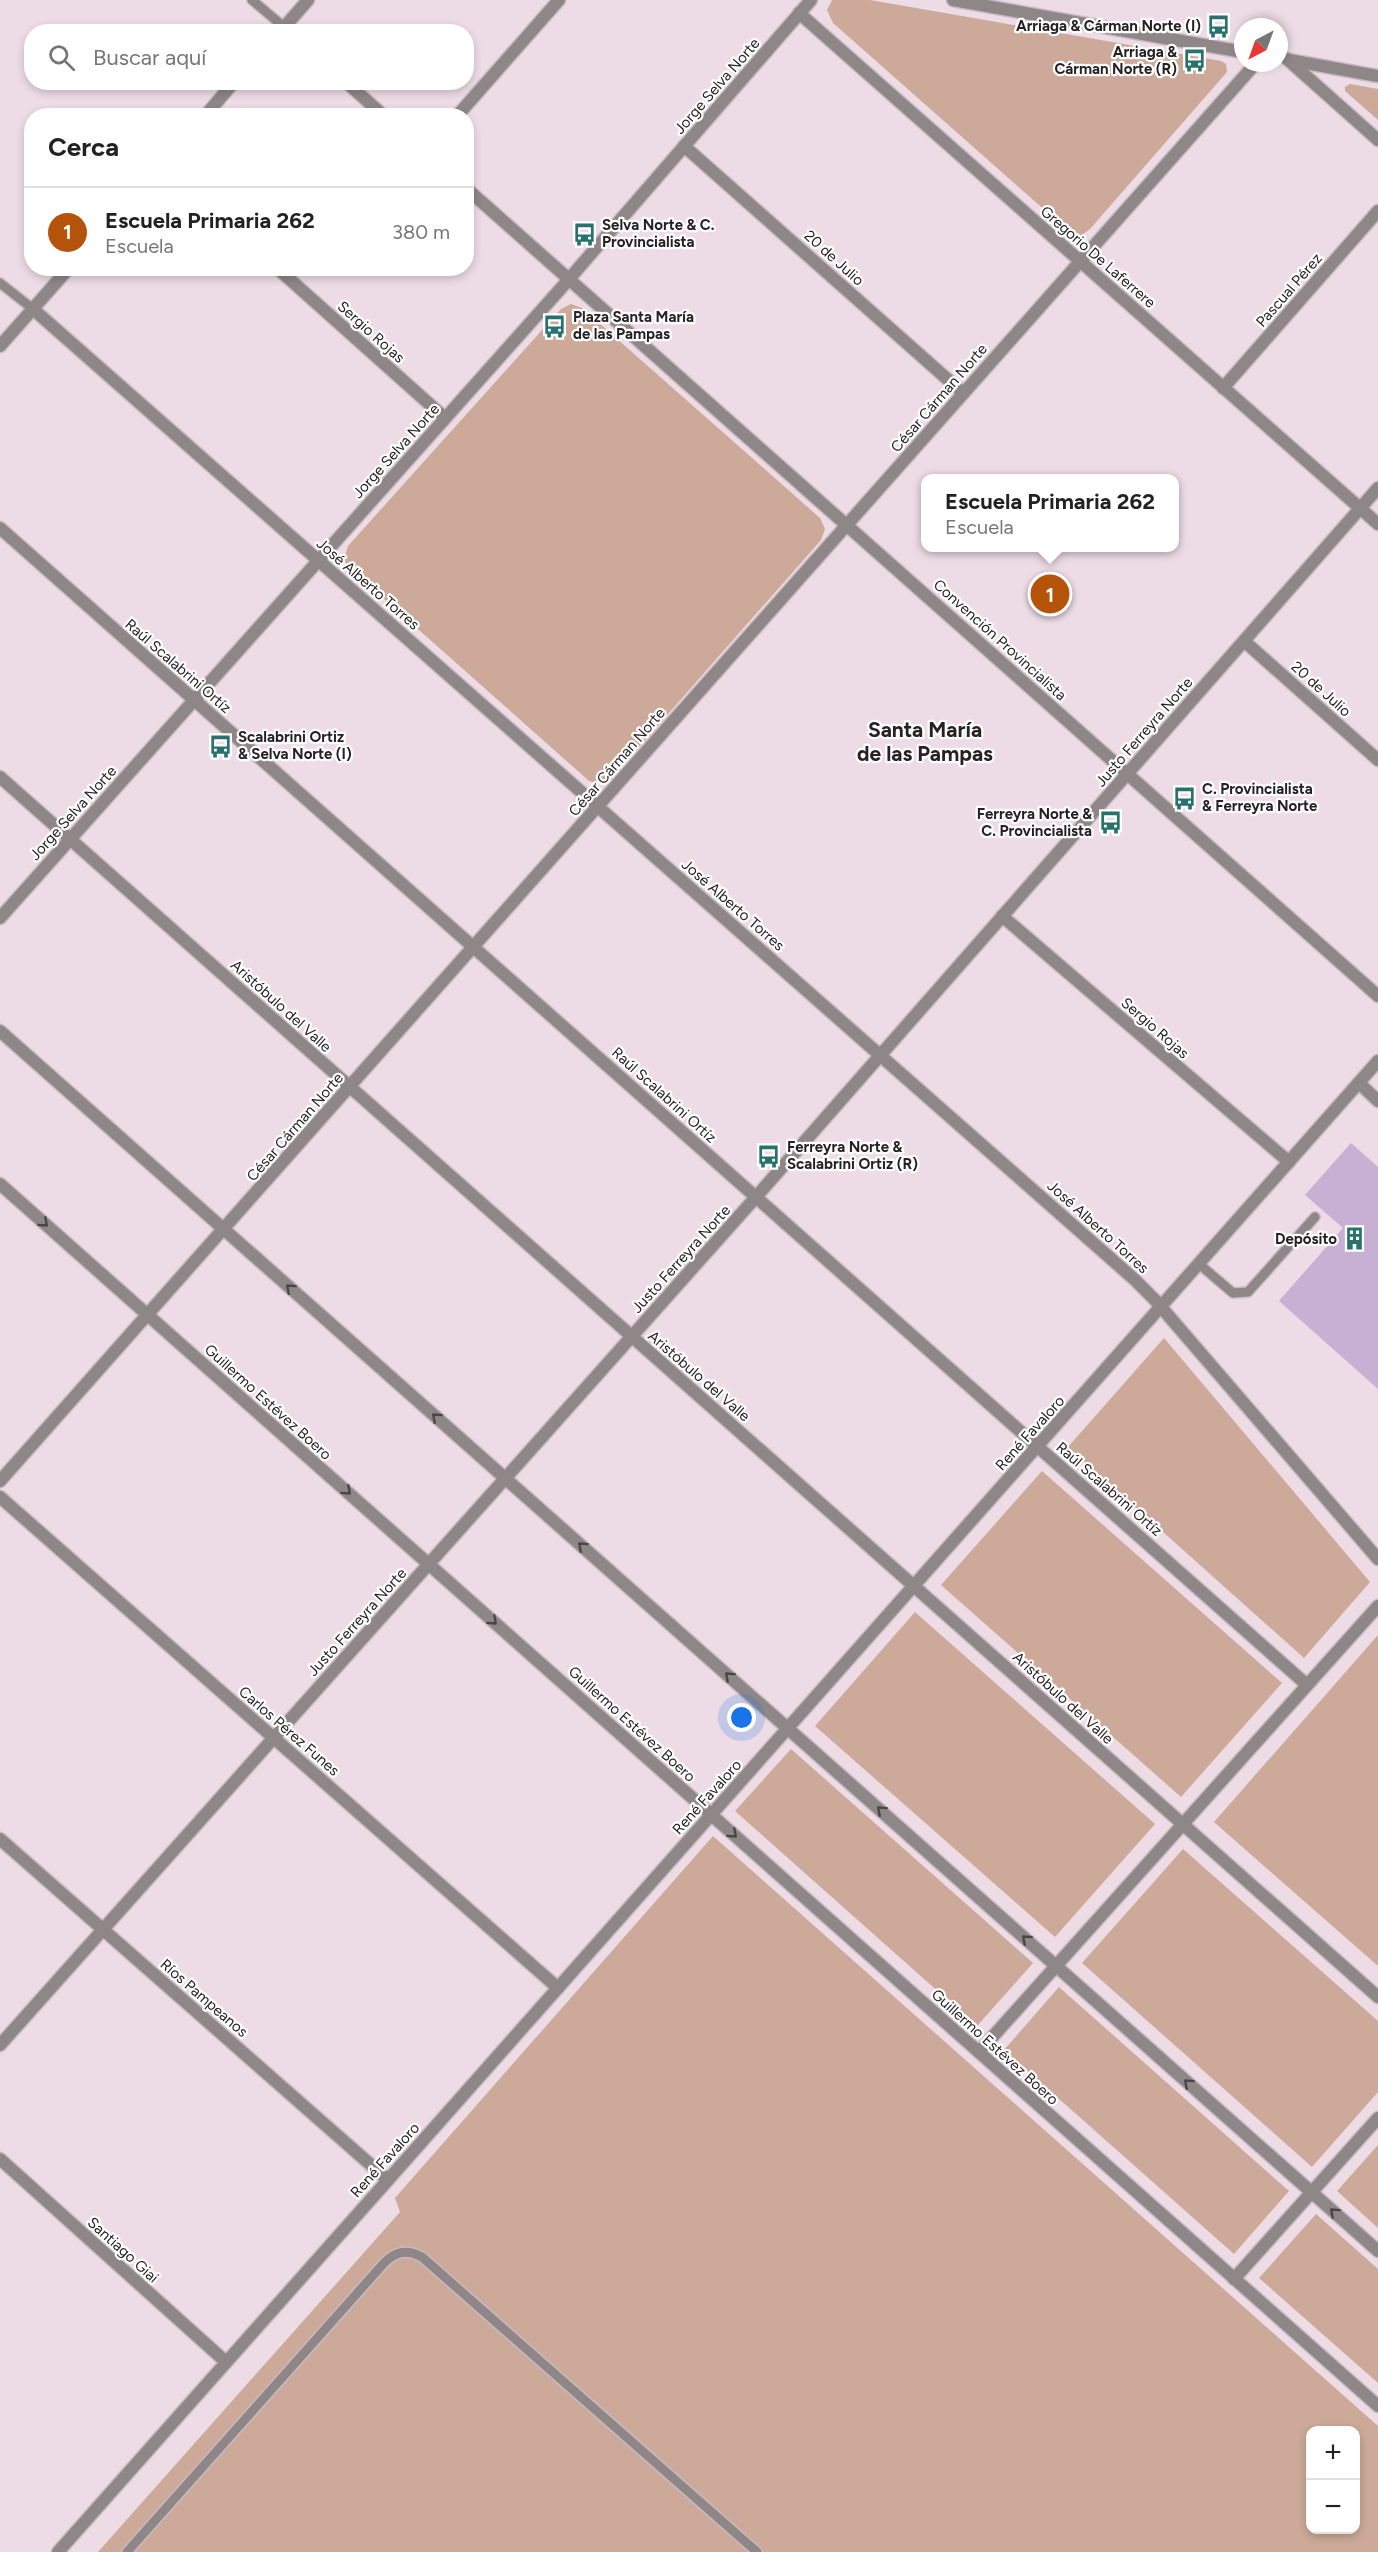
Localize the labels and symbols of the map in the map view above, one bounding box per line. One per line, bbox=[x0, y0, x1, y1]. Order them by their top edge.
bus stop icon: Arriaga & Cárman Norte (I) bbox=[1206, 13, 1232, 39]
place label: Arriaga & Cárman Norte (I) bbox=[1016, 17, 1201, 35]
north arrow bbox=[1234, 18, 1288, 72]
street label: Jorge Selva Norte bbox=[670, 34, 764, 138]
place label: Arriaga & Cárman Norte (R) bbox=[1054, 43, 1177, 78]
bus stop icon: Arriaga & Cárman Norte (R) bbox=[1182, 48, 1208, 74]
street label: Gregorio De Laferrere bbox=[1037, 202, 1159, 312]
place label: Selva Norte & C. Provincialista bbox=[602, 216, 715, 251]
bus stop icon: Selva Norte & C. Provincialista bbox=[571, 221, 597, 247]
street label: 20 de Julio bbox=[800, 227, 868, 290]
street label: Pascual Pérez bbox=[1252, 249, 1326, 331]
street label: Sergio Rojas bbox=[334, 297, 408, 367]
place label: Plaza Santa María de las Pampas bbox=[573, 308, 694, 343]
bus stop icon: Plaza Santa María de las Pampas bbox=[542, 313, 568, 339]
street label: César Cárman Norte bbox=[887, 340, 991, 456]
street label: Jorge Selva Norte bbox=[349, 400, 443, 502]
street label: José Alberto Torres bbox=[313, 534, 423, 634]
pin: 1 bbox=[1030, 572, 1070, 616]
street label: Convención Provincialista bbox=[930, 576, 1070, 704]
street label: Raúl Scalabrini Ortíz bbox=[121, 615, 235, 717]
street label: 20 de Julio bbox=[1287, 658, 1355, 721]
street label: Justo Ferreyra Norte bbox=[1092, 674, 1196, 790]
street label: César Cárman Norte bbox=[565, 704, 669, 820]
district label: Santa María de las Pampas bbox=[857, 717, 993, 766]
place label: Scalabrini Ortiz & Selva Norte (I) bbox=[238, 728, 352, 763]
bus stop icon: Scalabrini Ortiz & Selva Norte (I) bbox=[207, 733, 233, 759]
street label: Jorge Selva Norte bbox=[26, 762, 120, 864]
place label: C. Provincialista & Ferreyra Norte bbox=[1202, 780, 1318, 815]
bus stop icon: C. Provincialista & Ferreyra Norte bbox=[1171, 785, 1197, 811]
place label: Ferreyra Norte & C. Provincialista bbox=[977, 805, 1092, 840]
bus stop icon: Ferreyra Norte & C. Provincialista bbox=[1097, 810, 1123, 836]
street label: José Alberto Torres bbox=[678, 855, 788, 955]
street label: Aristóbulo del Valle bbox=[227, 956, 335, 1056]
street label: Sergio Rojas bbox=[1117, 994, 1193, 1062]
street label: Raúl Scalabrini Ortíz bbox=[608, 1043, 720, 1147]
street label: César Cárman Norte bbox=[243, 1069, 347, 1185]
place label: Ferreyra Norte & Scalabrini Ortiz (R) bbox=[787, 1138, 918, 1173]
bus stop icon: Ferreyra Norte & Scalabrini Ortiz (R) bbox=[756, 1143, 782, 1169]
street label: José Alberto Torres bbox=[1044, 1177, 1152, 1277]
street label: Justo Ferreyra Norte bbox=[628, 1201, 734, 1317]
one-way arrow bbox=[37, 1216, 48, 1227]
building icon: Depósito bbox=[1342, 1226, 1368, 1252]
place label: Depósito bbox=[1275, 1230, 1337, 1248]
one-way arrow bbox=[287, 1284, 297, 1295]
street label: Aristóbulo del Valle bbox=[644, 1327, 754, 1425]
street label: Guillermo Estévez Boero bbox=[201, 1340, 335, 1464]
street label: René Favaloro bbox=[992, 1392, 1069, 1474]
one-way arrow bbox=[433, 1413, 443, 1424]
street label: Raúl Scalabrini Ortíz bbox=[1052, 1438, 1166, 1540]
one-way arrow bbox=[340, 1484, 351, 1495]
one-way arrow bbox=[579, 1542, 589, 1553]
street label: Justo Ferreyra Norte bbox=[304, 1564, 410, 1680]
one-way arrow bbox=[486, 1614, 497, 1625]
street label: Aristóbulo del Valle bbox=[1009, 1648, 1117, 1748]
street label: Guillermo Estévez Boero bbox=[565, 1662, 699, 1786]
one-way arrow bbox=[724, 1672, 735, 1683]
street label: Carlos Pérez Funes bbox=[235, 1682, 343, 1780]
your location bbox=[727, 1703, 756, 1732]
street label: René Favaloro bbox=[669, 1756, 746, 1838]
one-way arrow bbox=[877, 1806, 887, 1817]
one-way arrow bbox=[726, 1827, 737, 1838]
one-way arrow bbox=[1023, 1935, 1033, 1946]
street label: Ríos Pampeanos bbox=[157, 1955, 251, 2041]
street label: Guillermo Estévez Boero bbox=[928, 1985, 1062, 2109]
one-way arrow bbox=[1184, 2079, 1195, 2090]
street label: René Favaloro bbox=[347, 2119, 424, 2201]
one-way arrow bbox=[1330, 2208, 1341, 2219]
street label: Santiago Giai bbox=[84, 2213, 162, 2287]

